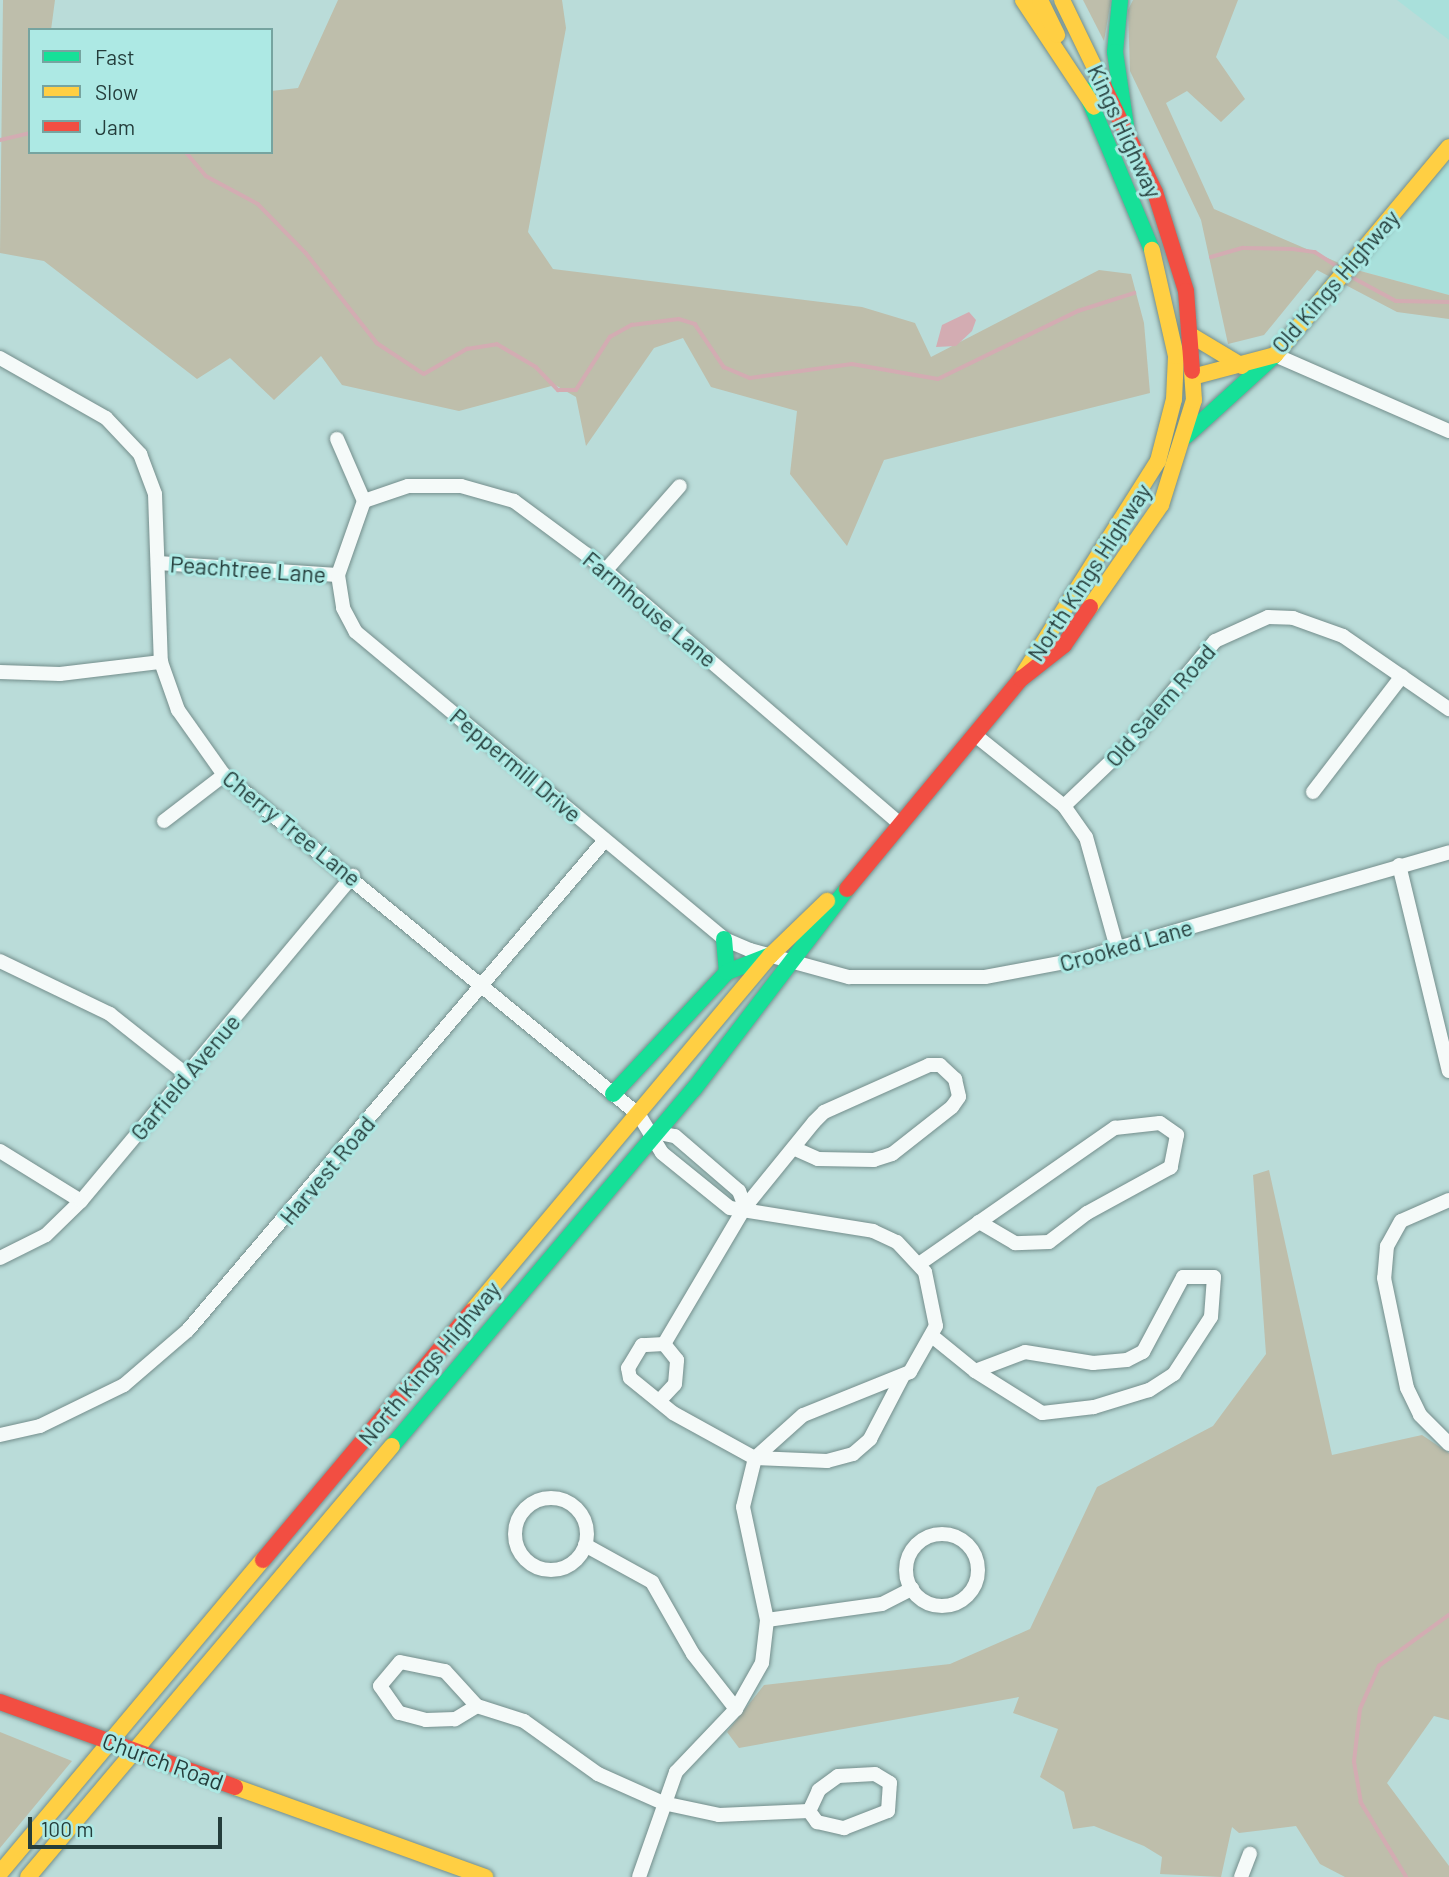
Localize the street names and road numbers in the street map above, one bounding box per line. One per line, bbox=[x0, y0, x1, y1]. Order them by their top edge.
street label: Kings Highway bbox=[1082, 60, 1168, 202]
street label: Old Kings Highway bbox=[1265, 204, 1405, 358]
street label: North Kings Highway bbox=[1021, 478, 1157, 666]
street label: Farmhouse Lane bbox=[578, 545, 722, 673]
street label: Peachtree Lane bbox=[169, 550, 327, 588]
street label: Old Salem Road bbox=[1099, 638, 1221, 772]
street label: Peppermill Drive bbox=[445, 702, 587, 828]
street label: Cherry Tree Lane bbox=[217, 764, 367, 892]
street label: Crooked Lane bbox=[1056, 913, 1196, 977]
street label: Garfield Avenue bbox=[124, 1008, 246, 1146]
street label: Harvest Road bbox=[274, 1110, 380, 1230]
street label: North Kings Highway bbox=[352, 1275, 506, 1451]
street label: Church Road bbox=[99, 1726, 227, 1796]

